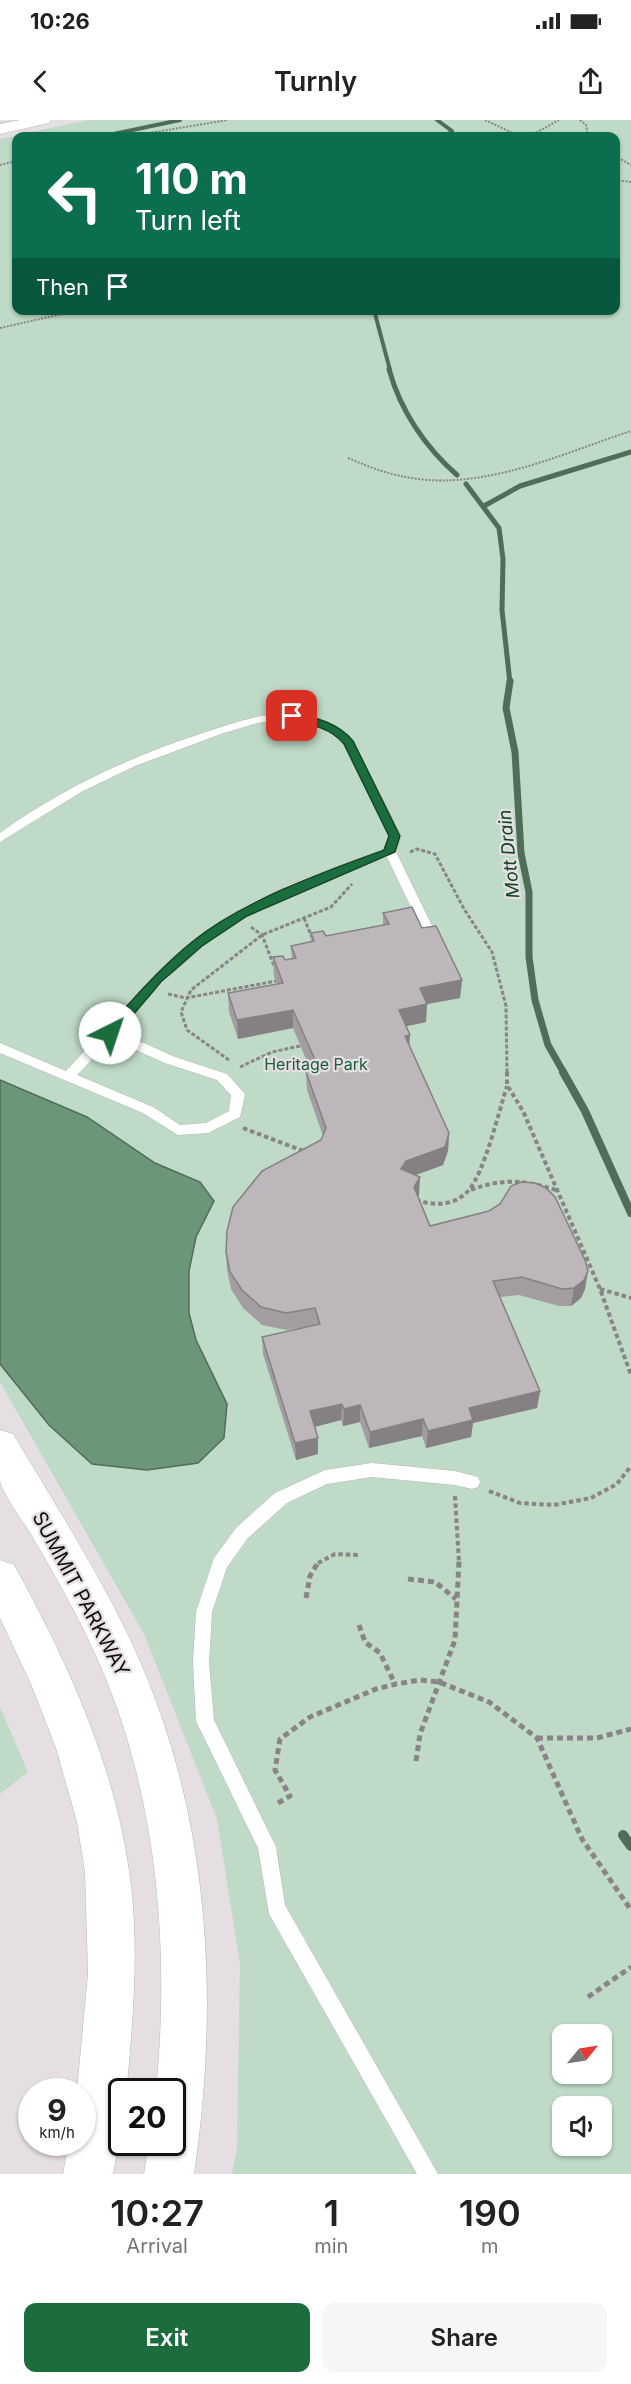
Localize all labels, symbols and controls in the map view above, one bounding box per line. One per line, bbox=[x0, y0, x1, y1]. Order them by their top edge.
text: 10:26 bbox=[30, 8, 90, 34]
icon: back bbox=[24, 65, 57, 98]
text: Turnly bbox=[274, 65, 357, 98]
icon: share bbox=[574, 65, 607, 98]
text: 110 m bbox=[135, 153, 248, 204]
icon: left bbox=[36, 156, 114, 234]
text: Turn left bbox=[135, 204, 241, 237]
icon: arrive bbox=[101, 270, 134, 303]
text: Then bbox=[36, 274, 89, 300]
pin bbox=[266, 690, 317, 741]
icon: arrive bbox=[275, 699, 308, 732]
water label: Mott Drain bbox=[493, 809, 524, 899]
position arrow bbox=[78, 1001, 142, 1065]
park label: Heritage Park bbox=[264, 1054, 368, 1074]
street label: SUMMIT PARKWAY bbox=[27, 1507, 135, 1681]
north arrow bbox=[552, 2024, 612, 2084]
map controls bbox=[552, 2024, 612, 2156]
speed limit sign: 20 bbox=[108, 2078, 186, 2156]
text: 9 bbox=[47, 2092, 67, 2128]
button: sound bbox=[552, 2096, 612, 2156]
text: km/h bbox=[39, 2123, 75, 2142]
text: 10:27 bbox=[110, 2191, 204, 2235]
text: 1 bbox=[324, 2191, 339, 2235]
text: 190 bbox=[459, 2191, 521, 2235]
text: Arrival bbox=[126, 2234, 188, 2258]
text: min bbox=[314, 2234, 348, 2258]
text: m bbox=[481, 2234, 498, 2258]
button: Exit bbox=[24, 2303, 310, 2372]
button: Share bbox=[322, 2303, 607, 2372]

